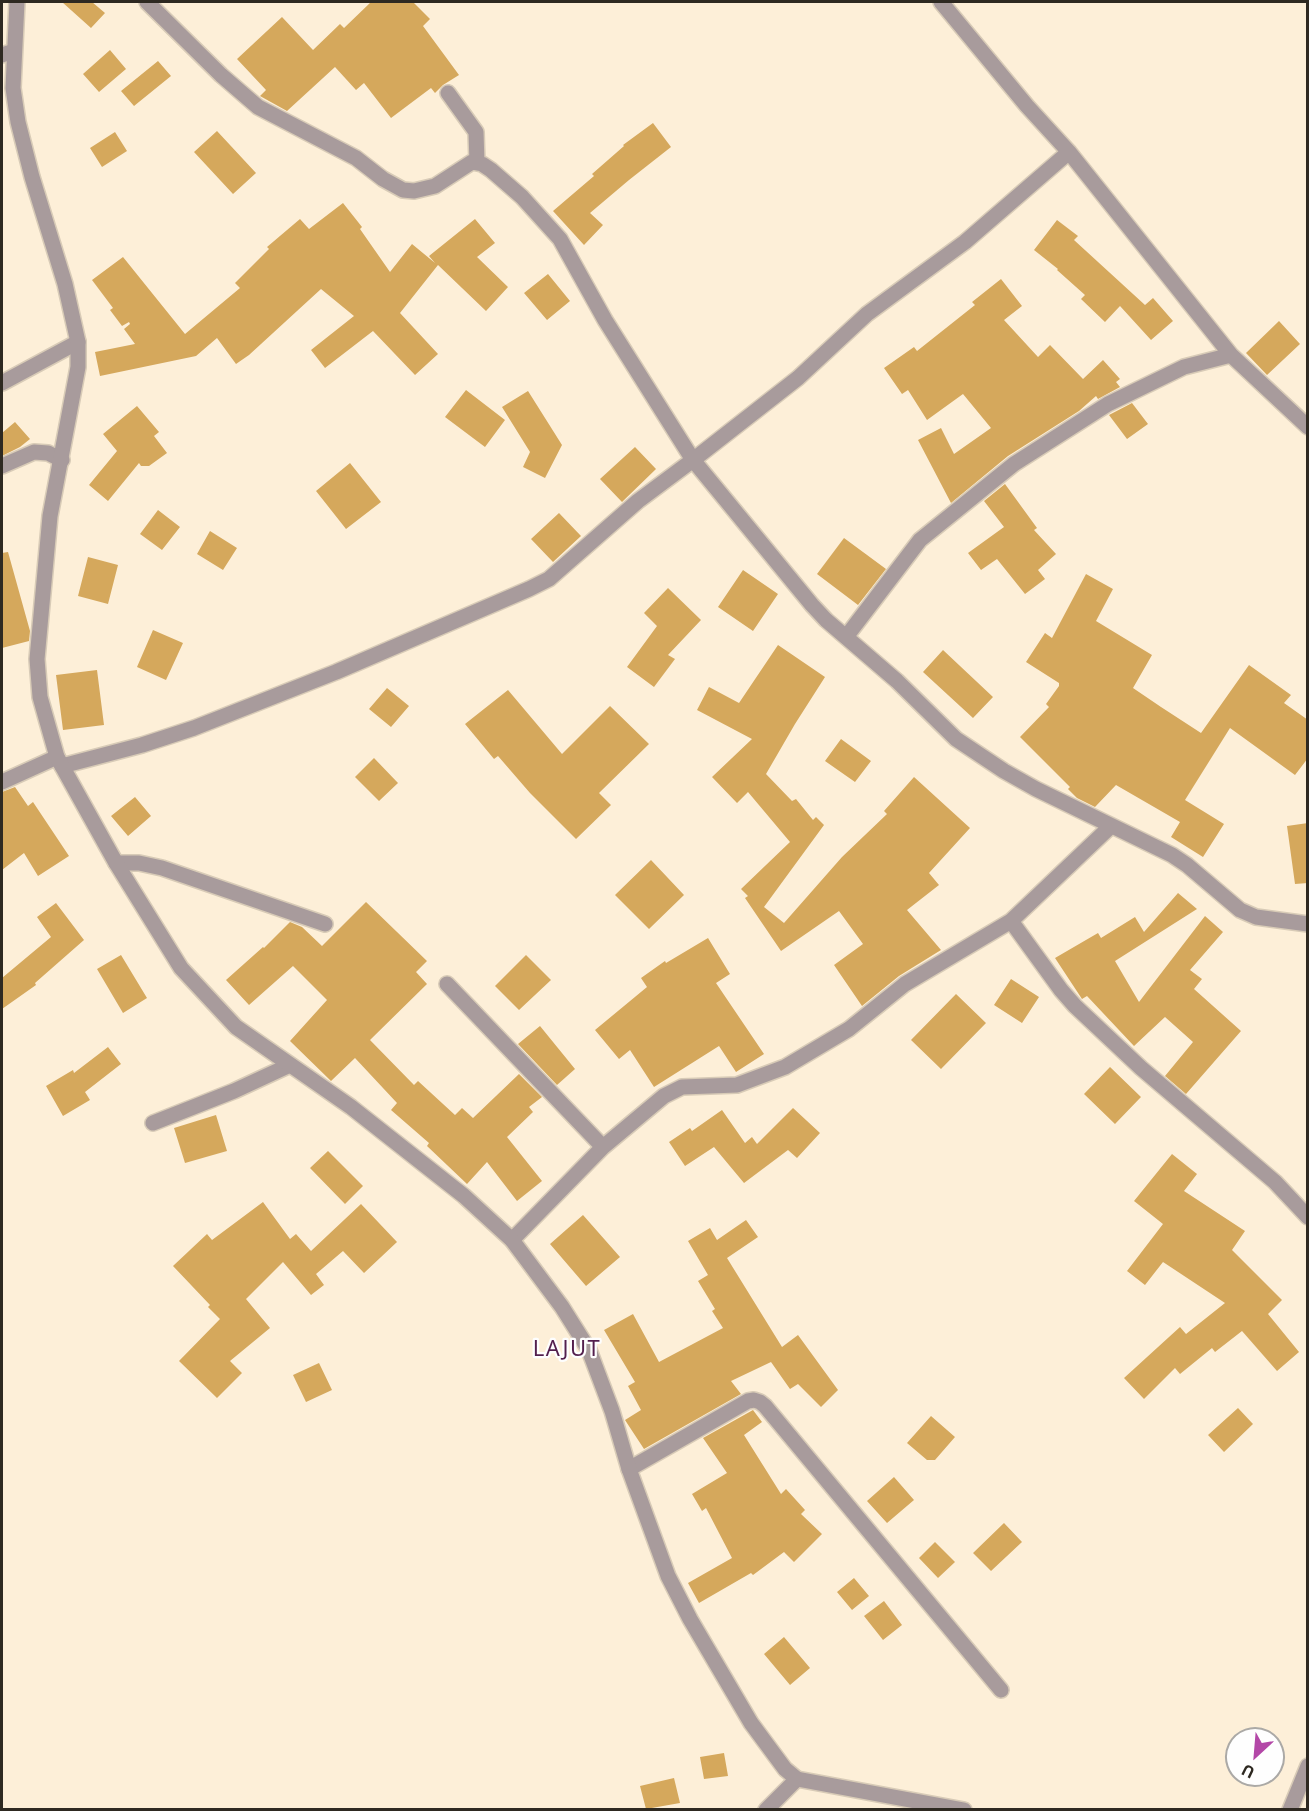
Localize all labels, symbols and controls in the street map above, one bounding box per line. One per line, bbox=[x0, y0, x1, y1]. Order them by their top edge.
district label: LAJUT bbox=[533, 1337, 601, 1363]
north arrow bbox=[1225, 1727, 1285, 1787]
text: U bbox=[1238, 1759, 1258, 1784]

